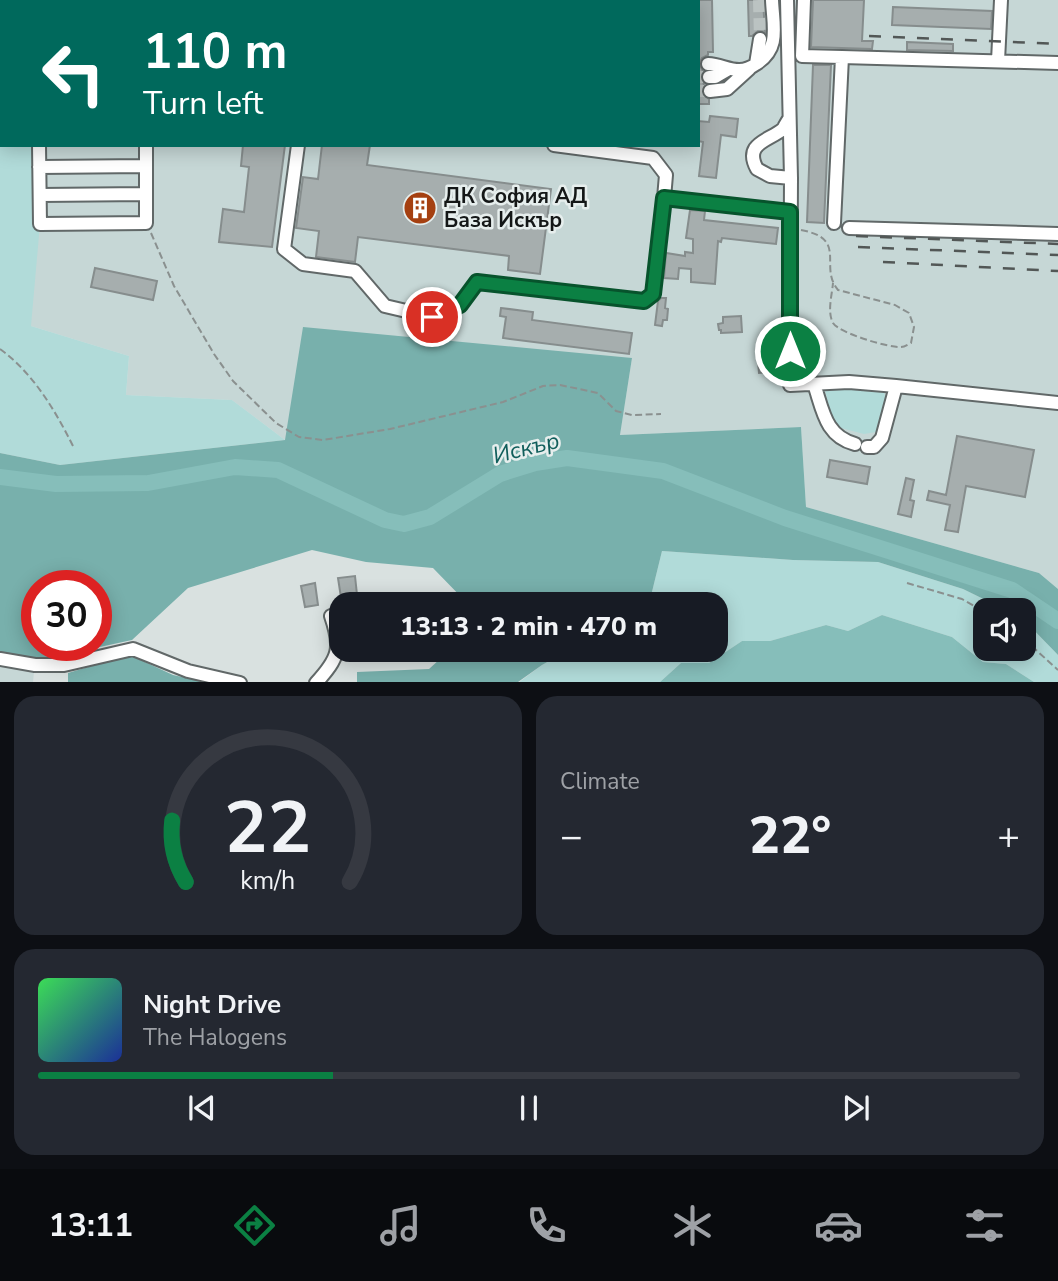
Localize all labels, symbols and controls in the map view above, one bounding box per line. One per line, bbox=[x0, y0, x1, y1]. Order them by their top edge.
text: 110 m bbox=[143, 18, 287, 85]
icon: left bbox=[28, 28, 119, 119]
text: Turn left bbox=[143, 82, 263, 125]
place label: ДК София АД База Искър bbox=[444, 182, 587, 234]
building icon: ДК София АД База Искър bbox=[401, 189, 439, 227]
pin bbox=[402, 287, 462, 347]
icon: arrive bbox=[413, 298, 451, 336]
position arrow bbox=[753, 314, 827, 388]
water label: Искър bbox=[489, 425, 563, 471]
speed limit sign: 30 bbox=[21, 570, 112, 661]
map controls bbox=[973, 598, 1036, 661]
button: sound bbox=[973, 598, 1036, 661]
text: 13:13 · 2 min · 470 m bbox=[400, 609, 657, 644]
text: Climate bbox=[560, 766, 640, 797]
text: 22 bbox=[224, 778, 312, 878]
text: 22° bbox=[749, 800, 831, 871]
text: − bbox=[560, 811, 583, 862]
text: + bbox=[997, 811, 1020, 862]
text: km/h bbox=[240, 863, 296, 897]
text: Night Drive bbox=[143, 987, 281, 1022]
text: The Halogens bbox=[143, 1022, 287, 1053]
icon: previous bbox=[183, 1089, 221, 1127]
icon: pause bbox=[510, 1089, 548, 1127]
icon: next bbox=[837, 1089, 875, 1127]
icon: directions bbox=[230, 1201, 279, 1250]
icon: music bbox=[376, 1201, 425, 1250]
icon: phone bbox=[522, 1201, 571, 1250]
icon: climate bbox=[668, 1201, 717, 1250]
icon: car bbox=[814, 1201, 863, 1250]
icon: filters bbox=[960, 1201, 1009, 1250]
text: 13:11 bbox=[49, 1204, 133, 1247]

